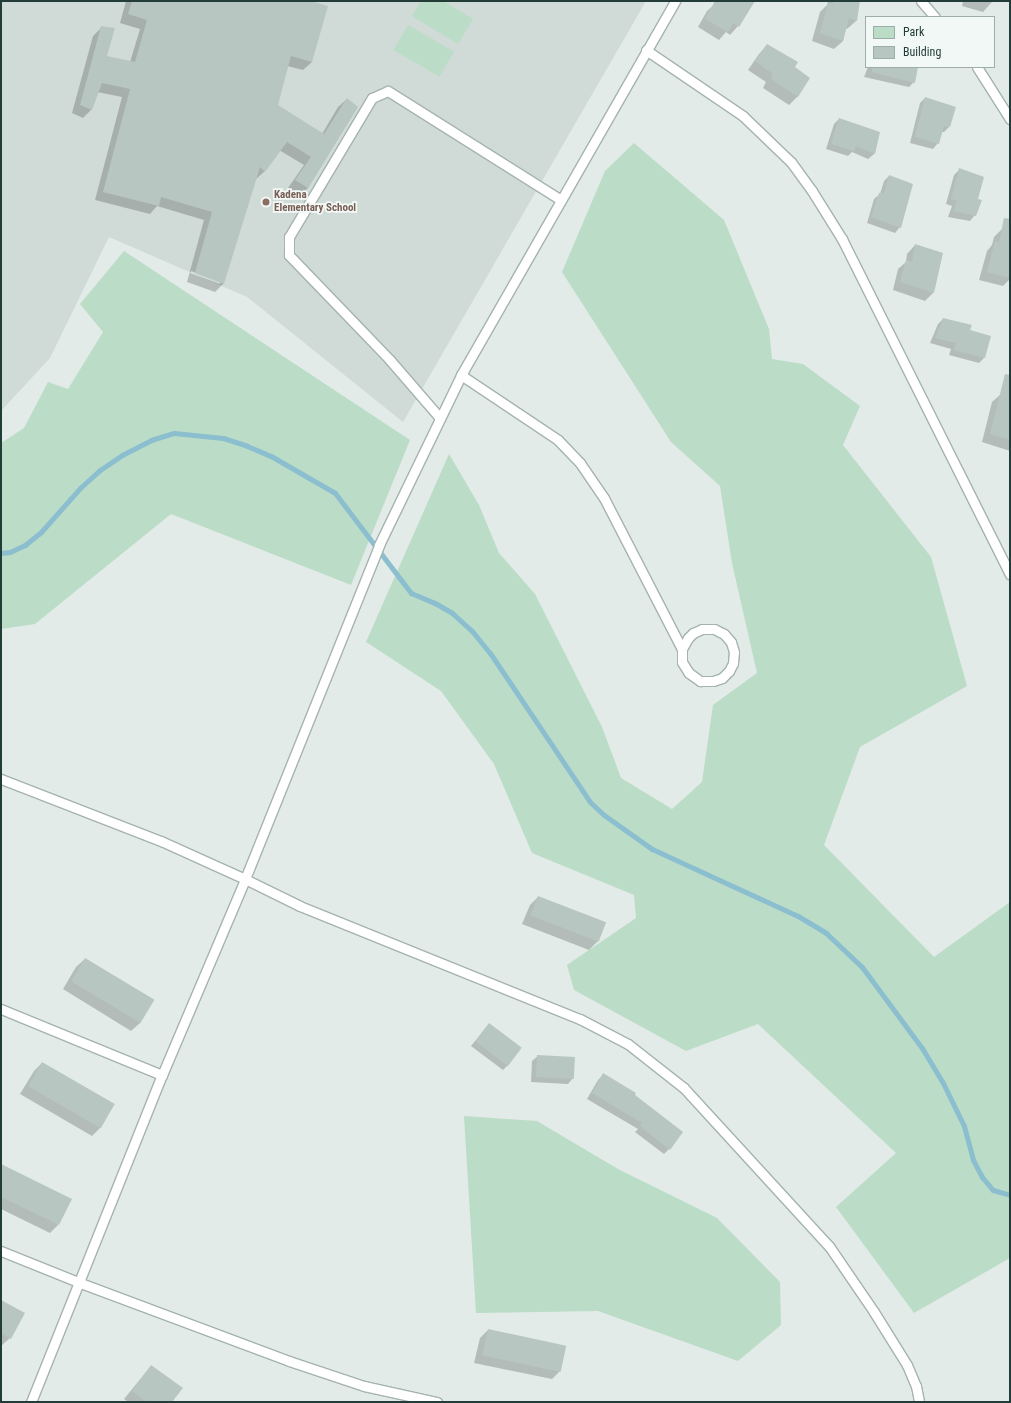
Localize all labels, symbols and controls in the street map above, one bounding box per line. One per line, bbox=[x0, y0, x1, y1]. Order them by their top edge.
legend bbox=[865, 16, 995, 68]
text: Park bbox=[903, 25, 924, 39]
text: Building bbox=[903, 45, 941, 59]
place label: Kadena Elementary School bbox=[274, 189, 356, 215]
marker: Kadena Elementary School bbox=[261, 197, 271, 207]

